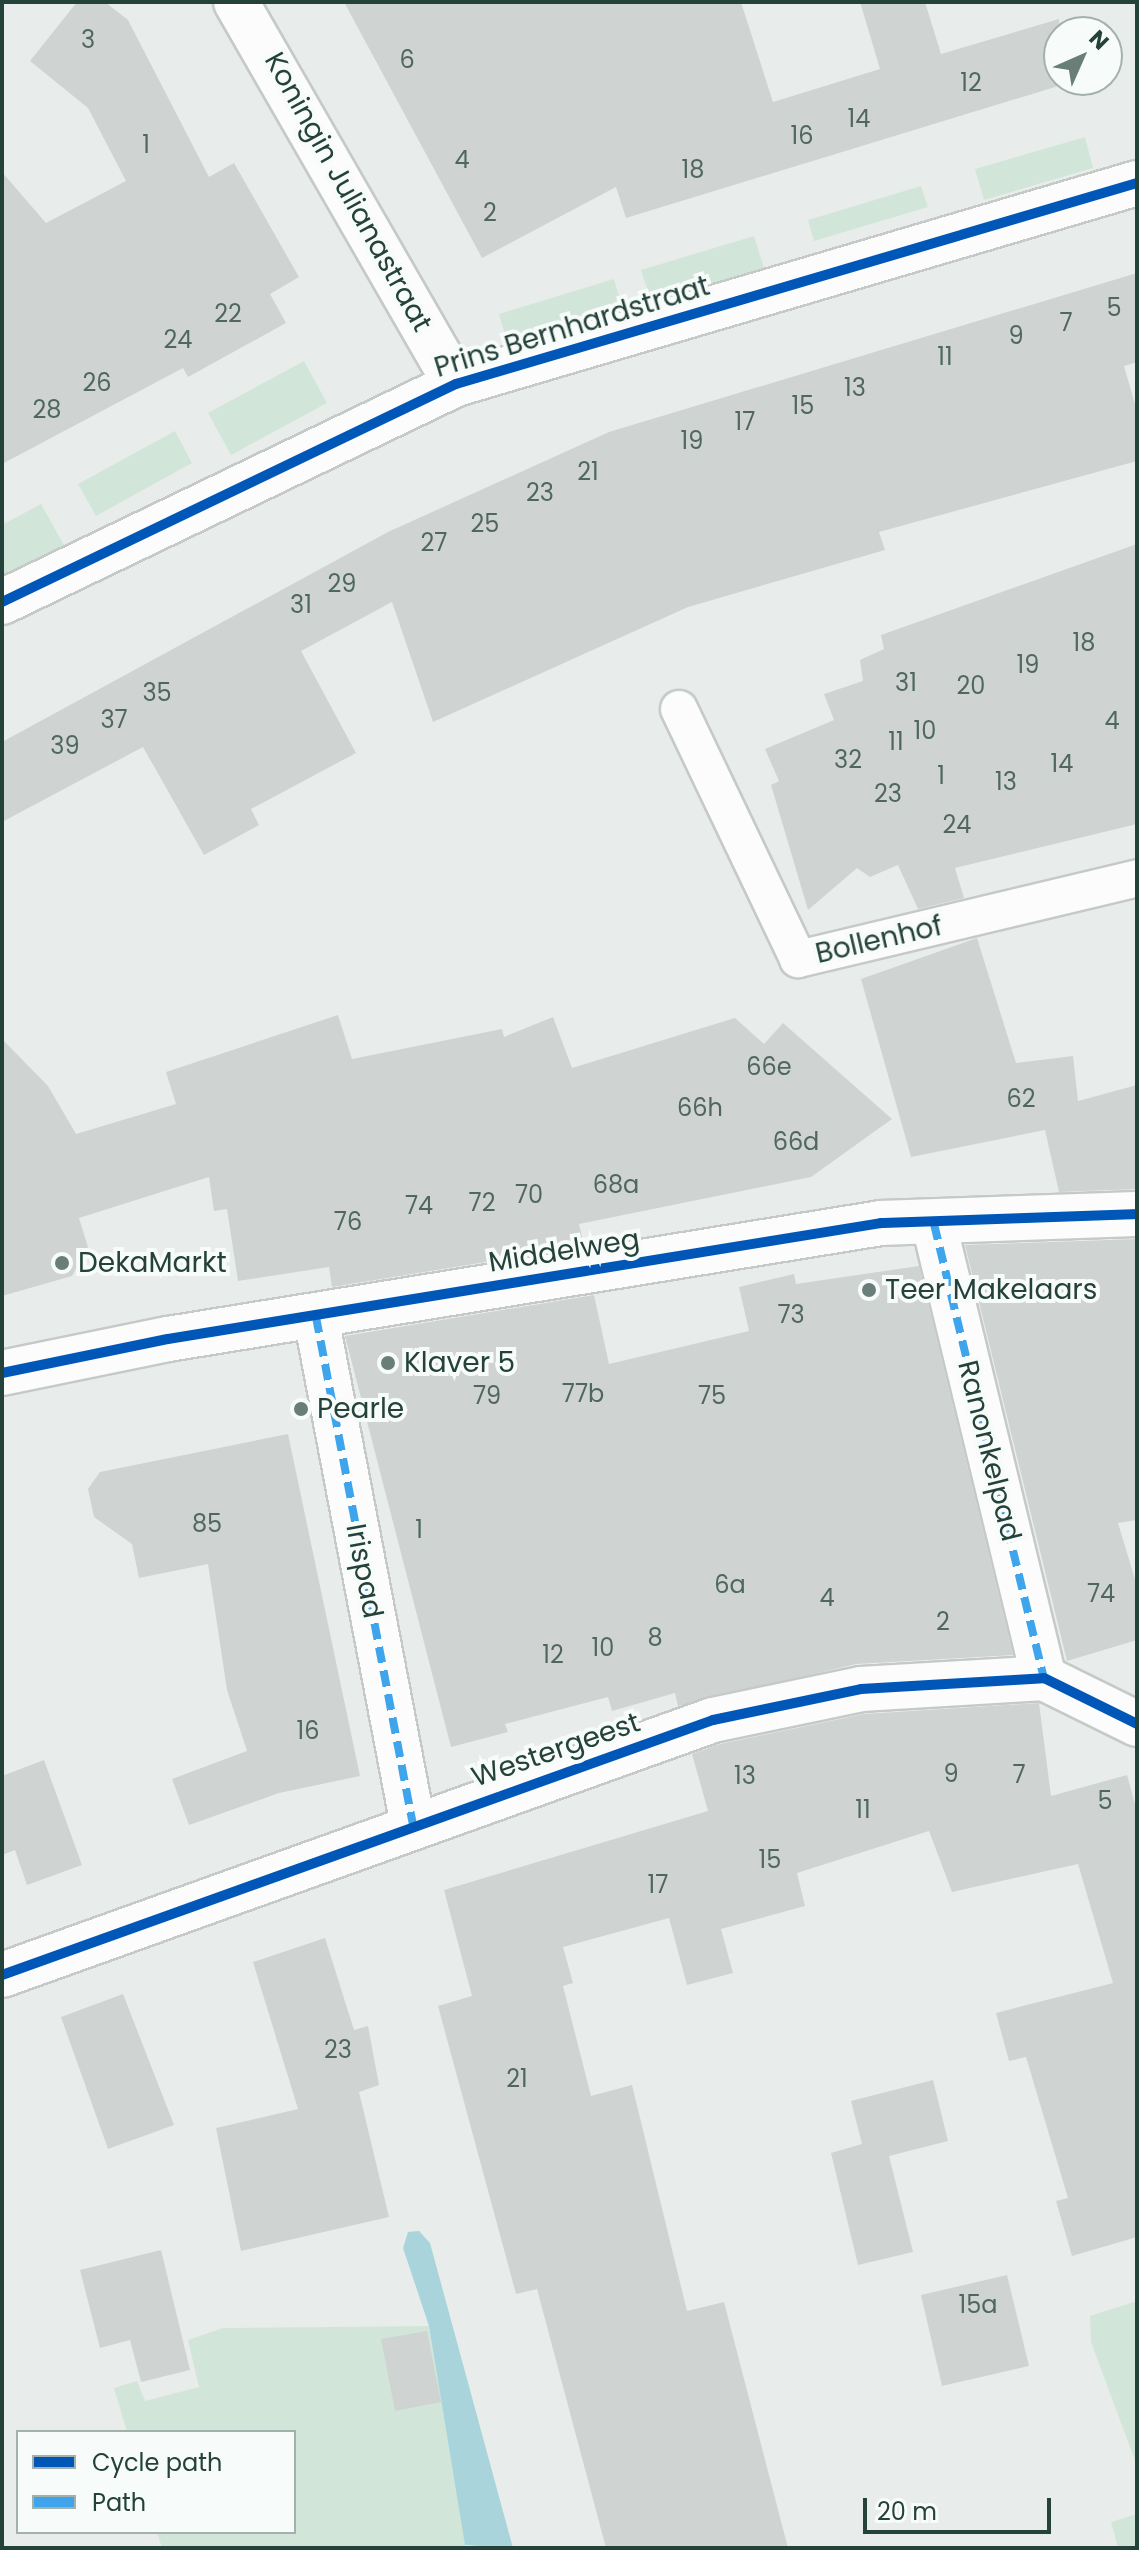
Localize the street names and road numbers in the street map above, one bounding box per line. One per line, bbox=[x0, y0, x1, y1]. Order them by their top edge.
street label: Koningin Julianastraat bbox=[257, 46, 439, 338]
street label: Prins Bernhardstraat bbox=[430, 269, 714, 385]
street label: Bollenhof bbox=[812, 909, 946, 971]
street label: Middelweg bbox=[486, 1222, 642, 1280]
street label: Ranonkelpad bbox=[950, 1357, 1028, 1545]
street label: Irispad bbox=[338, 1521, 390, 1621]
street label: Westergeest bbox=[467, 1706, 645, 1794]

